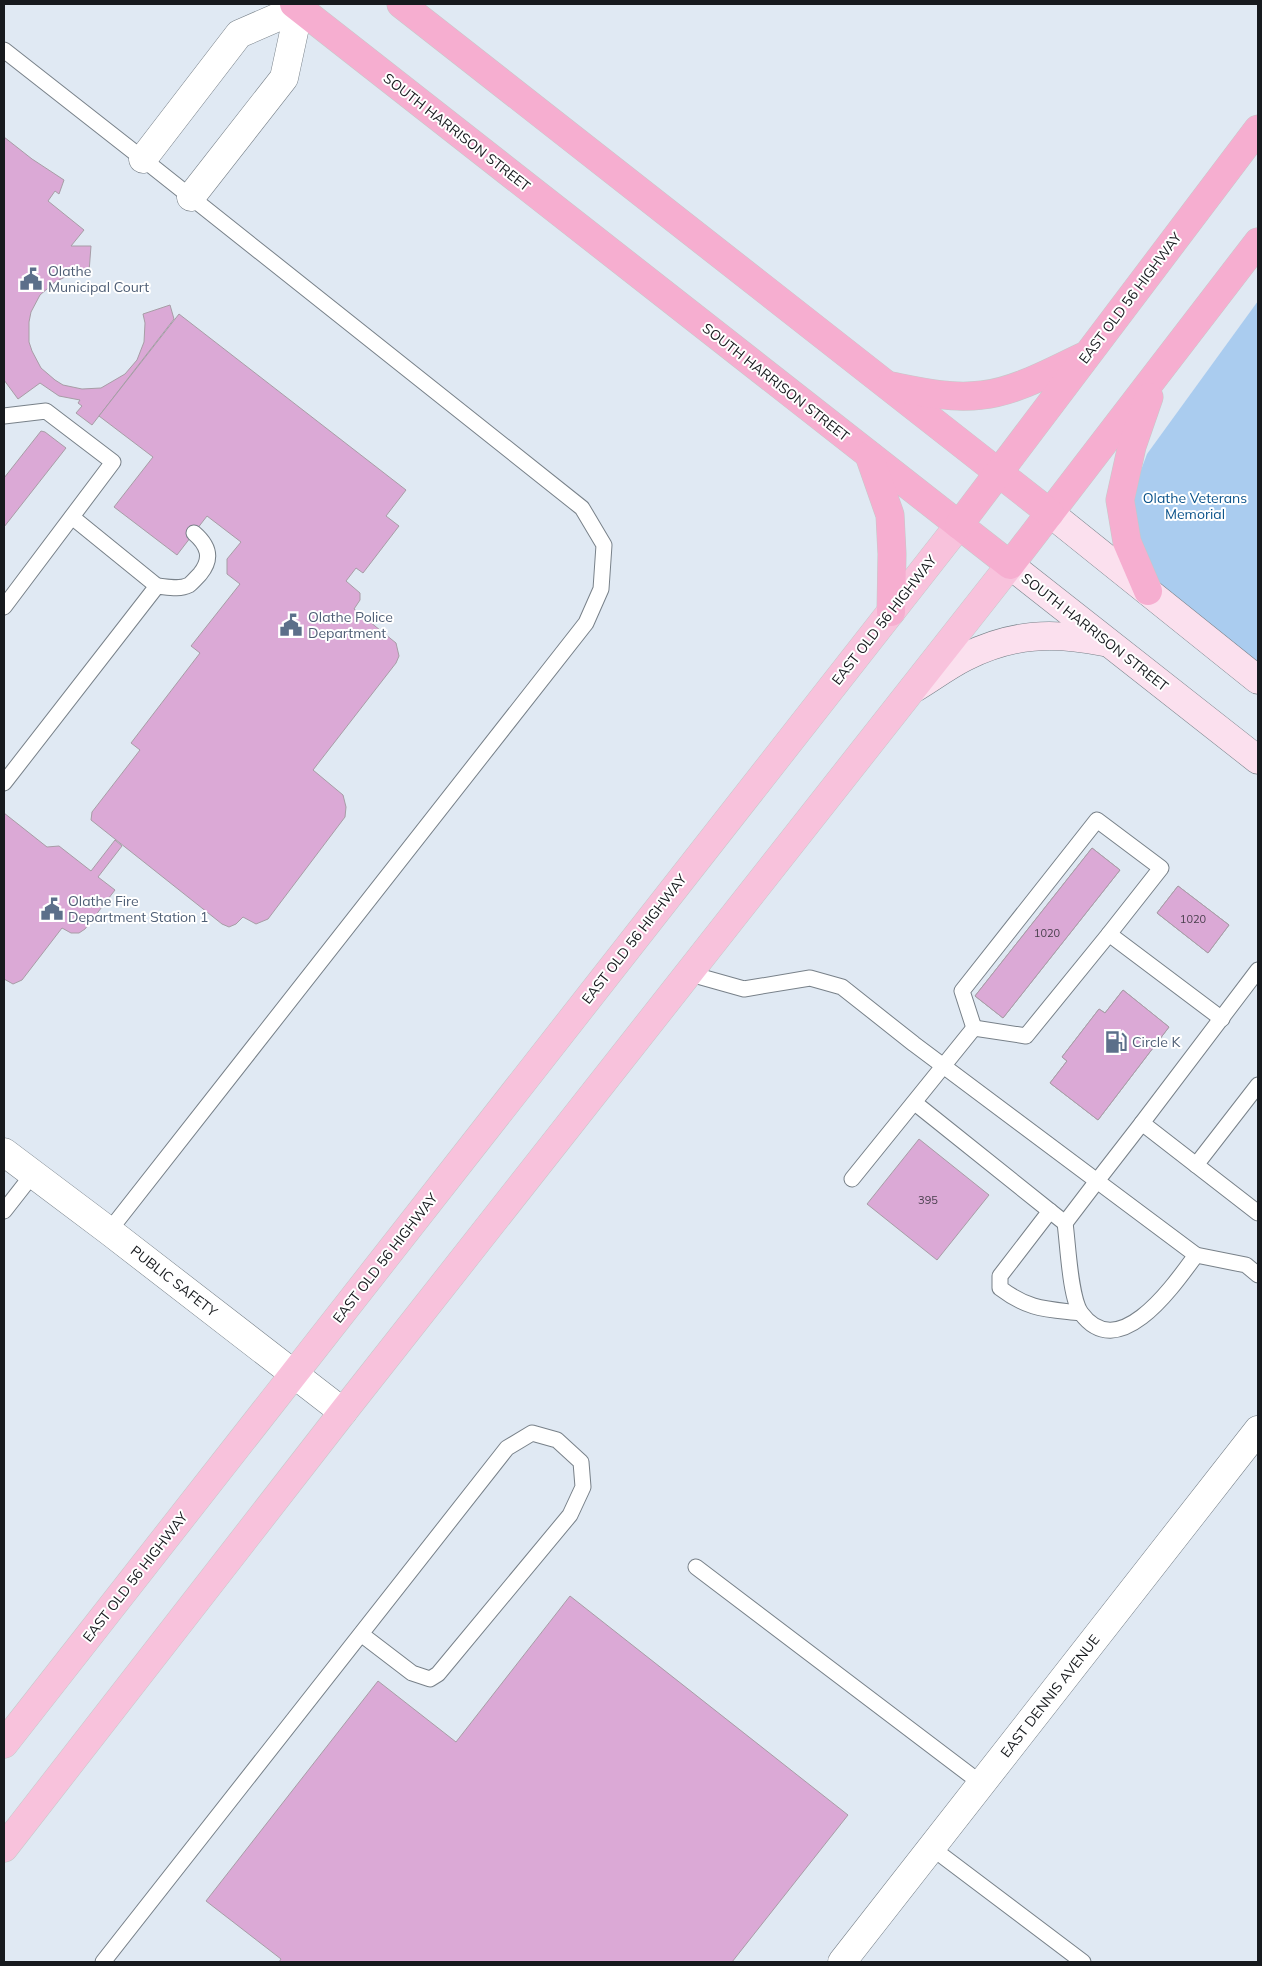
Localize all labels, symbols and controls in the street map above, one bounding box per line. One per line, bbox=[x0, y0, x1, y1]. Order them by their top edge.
street label: SOUTH HARRISON STREET bbox=[380, 69, 535, 195]
street label: EAST OLD 56 HIGHWAY bbox=[1075, 228, 1186, 367]
place label: Olathe Municipal Court bbox=[48, 262, 149, 296]
public building icon: Olathe Municipal Court bbox=[18, 266, 44, 292]
street label: SOUTH HARRISON STREET bbox=[699, 319, 854, 445]
park label: Olathe Veterans Memorial bbox=[1143, 489, 1247, 523]
street label: EAST OLD 56 HIGHWAY bbox=[828, 551, 941, 689]
street label: SOUTH HARRISON STREET bbox=[1018, 569, 1173, 695]
place label: Olathe Police Department bbox=[308, 608, 393, 642]
public building icon: Olathe Police Department bbox=[278, 612, 304, 638]
street label: EAST OLD 56 HIGHWAY bbox=[578, 870, 691, 1008]
place label: Olathe Fire Department Station 1 bbox=[68, 892, 208, 926]
public building icon: Olathe Fire Department Station 1 bbox=[39, 896, 65, 922]
house number: 1020 bbox=[1180, 912, 1207, 926]
house number: 1020 bbox=[1034, 926, 1061, 940]
fuel station icon: Circle K bbox=[1103, 1029, 1129, 1055]
place label: Circle K bbox=[1132, 1033, 1181, 1051]
street label: EAST OLD 56 HIGHWAY bbox=[329, 1189, 442, 1327]
house number: 395 bbox=[918, 1193, 938, 1207]
street label: PUBLIC SAFETY bbox=[127, 1241, 221, 1321]
street label: EAST OLD 56 HIGHWAY bbox=[79, 1508, 192, 1646]
street label: EAST DENNIS AVENUE bbox=[996, 1631, 1104, 1761]

